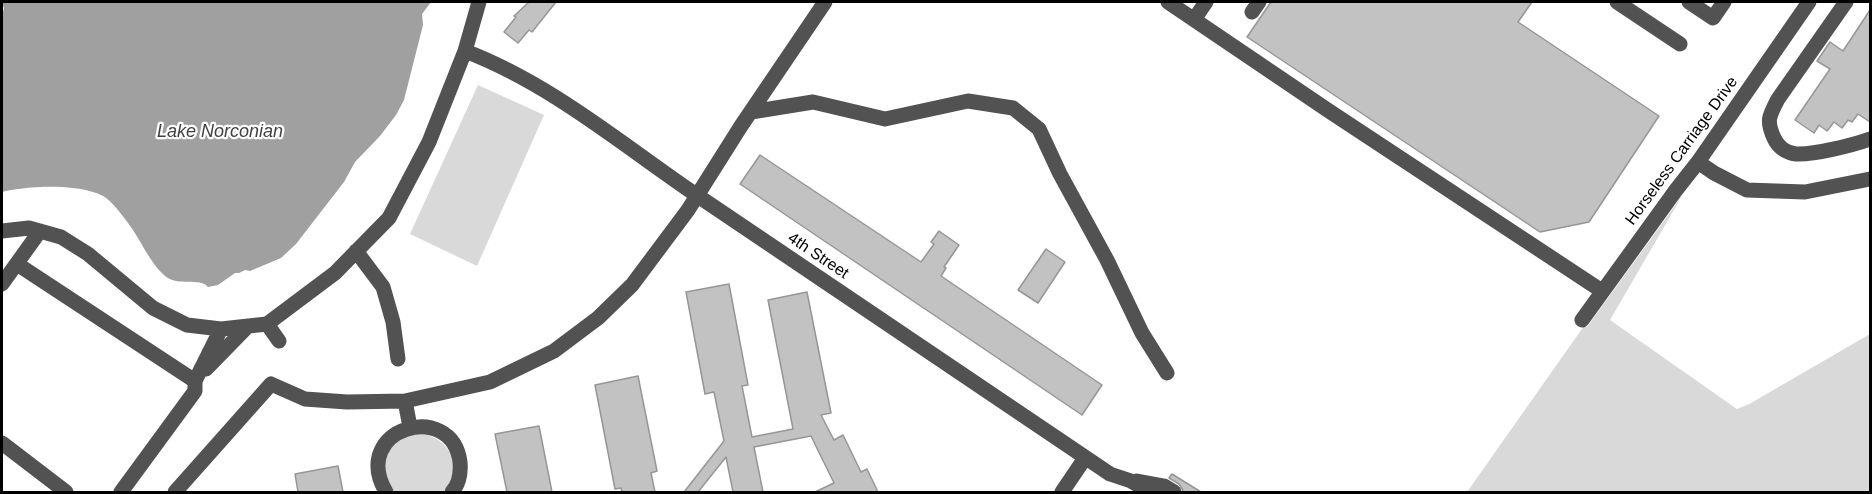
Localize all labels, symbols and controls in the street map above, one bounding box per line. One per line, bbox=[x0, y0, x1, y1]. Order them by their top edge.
street label: Horseless Carriage Drive bbox=[1622, 73, 1742, 229]
water label: Lake Norconian bbox=[157, 121, 283, 143]
street label: 4th Street bbox=[784, 229, 852, 283]

